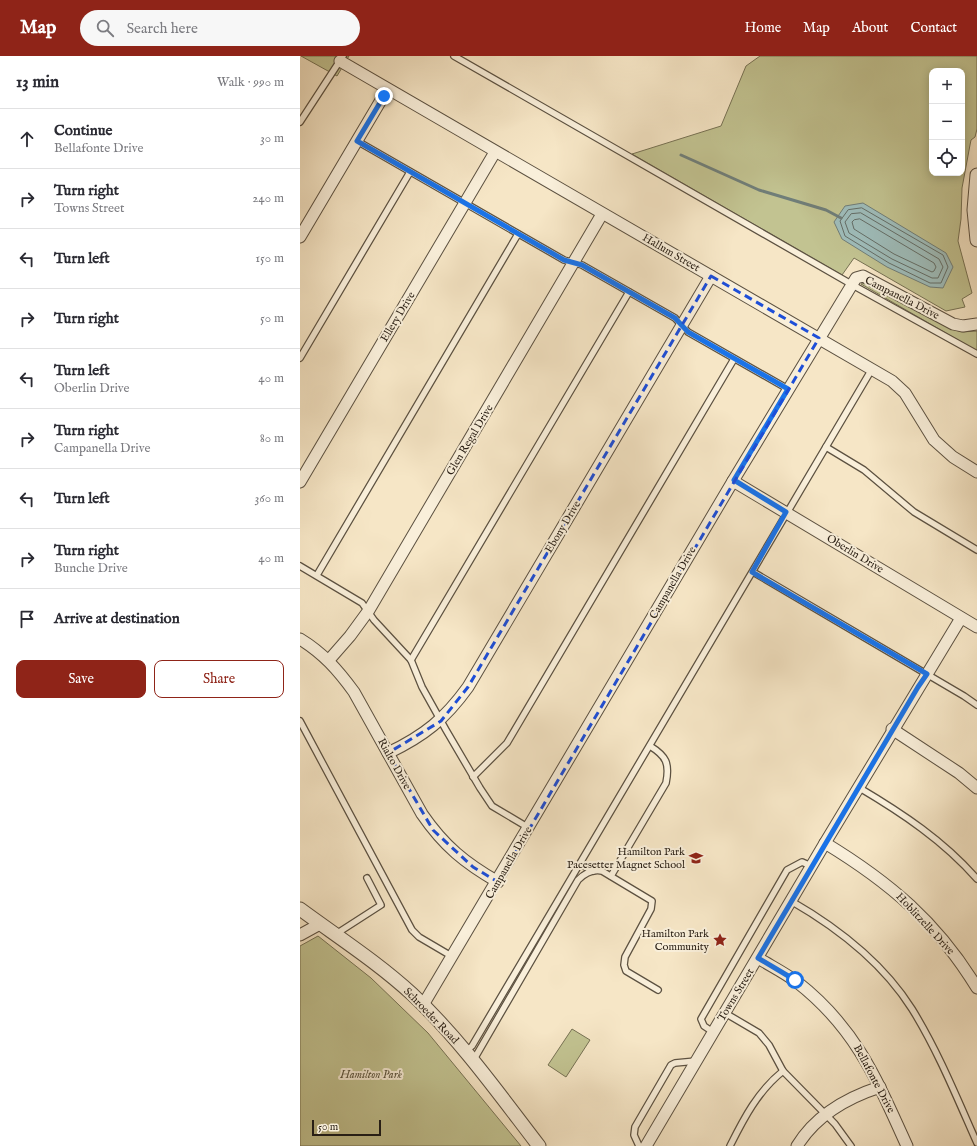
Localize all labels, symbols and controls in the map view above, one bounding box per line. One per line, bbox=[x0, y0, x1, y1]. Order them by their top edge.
search box bbox=[80, 10, 360, 46]
text: Map bbox=[20, 16, 56, 40]
icon: search bbox=[94, 17, 116, 39]
text: Search here bbox=[126, 19, 198, 38]
text: Home bbox=[745, 19, 781, 37]
text: Map bbox=[803, 19, 830, 37]
text: About bbox=[852, 19, 888, 37]
text: Contact bbox=[910, 19, 957, 37]
map controls bbox=[929, 68, 965, 176]
button: + bbox=[929, 68, 965, 104]
text: 13 min bbox=[16, 72, 59, 93]
text: Walk · 990 m bbox=[217, 74, 284, 91]
route end bbox=[375, 87, 393, 105]
button: − bbox=[929, 104, 965, 140]
text: Continue bbox=[54, 121, 112, 140]
icon: ahead bbox=[16, 128, 38, 150]
text: 30 m bbox=[260, 130, 284, 147]
text: Bellafonte Drive bbox=[54, 140, 143, 157]
button: locate bbox=[929, 140, 965, 176]
text: Turn right bbox=[54, 181, 119, 200]
icon: right bbox=[16, 188, 38, 210]
text: 240 m bbox=[252, 190, 284, 207]
text: Towns Street bbox=[54, 200, 124, 217]
street label: Hallum Street bbox=[640, 231, 702, 275]
icon: left bbox=[16, 248, 38, 270]
text: Turn left bbox=[54, 249, 110, 268]
text: 150 m bbox=[255, 250, 284, 267]
street label: Campanella Drive bbox=[862, 273, 942, 323]
street label: Ellery Drive bbox=[378, 289, 418, 345]
icon: right bbox=[16, 308, 38, 330]
text: Turn right bbox=[54, 309, 119, 328]
text: 50 m bbox=[260, 310, 284, 327]
text: Turn left bbox=[54, 361, 110, 380]
icon: left bbox=[16, 368, 38, 390]
text: 40 m bbox=[258, 370, 284, 387]
text: Oberlin Drive bbox=[54, 380, 130, 397]
street label: Glen Regal Drive bbox=[443, 402, 497, 478]
text: Turn right bbox=[54, 421, 119, 440]
icon: right bbox=[16, 428, 38, 450]
text: 80 m bbox=[260, 430, 284, 447]
text: Campanella Drive bbox=[54, 440, 150, 457]
icon: left bbox=[16, 488, 38, 510]
text: Turn left bbox=[54, 489, 110, 508]
text: 360 m bbox=[254, 490, 284, 507]
street label: Ebony Drive bbox=[542, 498, 584, 556]
street label: Oberlin Drive bbox=[824, 532, 886, 576]
text: Turn right bbox=[54, 541, 119, 560]
street label: Campanella Drive bbox=[647, 544, 699, 622]
icon: right bbox=[16, 548, 38, 570]
text: 40 m bbox=[258, 550, 284, 567]
text: Bunche Drive bbox=[54, 560, 128, 577]
icon: arrive bbox=[16, 608, 38, 630]
text: Arrive at destination bbox=[54, 609, 180, 628]
button: Save bbox=[16, 660, 146, 698]
button: Share bbox=[154, 660, 284, 698]
street label: Rialto Drive bbox=[374, 736, 414, 792]
street label: Campanella Drive bbox=[483, 824, 535, 902]
place label: Hamilton Park Pacesetter Magnet School bbox=[567, 845, 685, 872]
school or university icon: Hamilton Park Pacesetter Magnet School bbox=[688, 850, 704, 866]
street label: Hoblitzelle Drive bbox=[893, 890, 957, 958]
place label: Hamilton Park Community bbox=[642, 927, 710, 954]
place icon: Hamilton Park Community bbox=[712, 932, 728, 948]
street label: Towns Street bbox=[715, 966, 757, 1024]
route start bbox=[786, 971, 804, 989]
street label: Schroeder Road bbox=[400, 985, 462, 1047]
street label: Bellafonte Drive bbox=[850, 1042, 898, 1116]
park label: Hamilton Park bbox=[339, 1068, 402, 1082]
scale bar bbox=[312, 1118, 381, 1137]
text: 50 m bbox=[318, 1120, 338, 1134]

